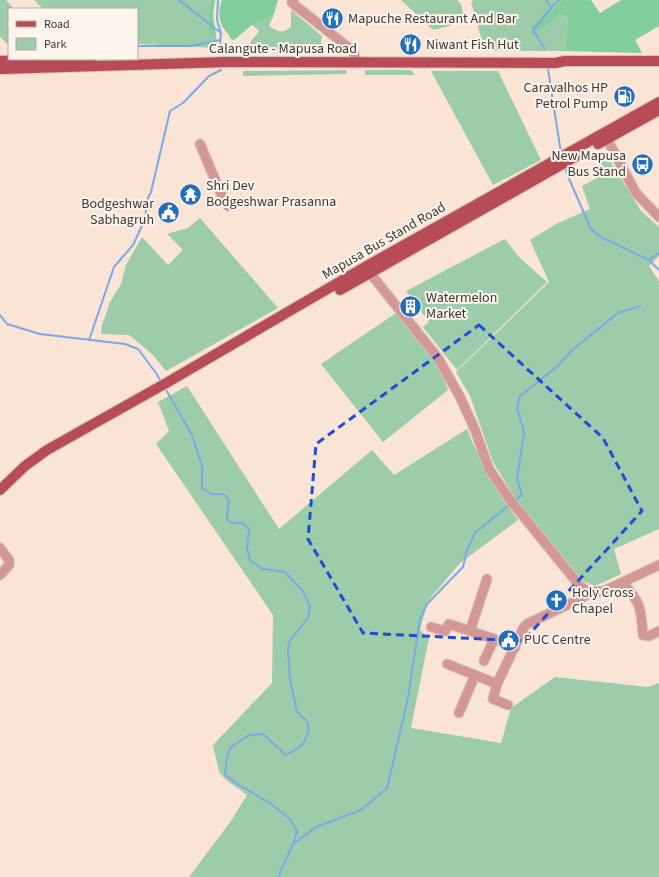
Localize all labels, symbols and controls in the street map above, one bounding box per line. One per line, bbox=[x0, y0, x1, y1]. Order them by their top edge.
restaurant icon: Mapuche Restaurant And Bar bbox=[320, 6, 346, 32]
legend bbox=[8, 8, 138, 60]
place label: Mapuche Restaurant And Bar bbox=[348, 9, 517, 29]
text: Road bbox=[44, 16, 70, 33]
restaurant icon: Niwant Fish Hut bbox=[398, 32, 424, 58]
place label: Niwant Fish Hut bbox=[426, 35, 519, 55]
text: Park bbox=[44, 36, 66, 53]
street label: Calangute - Mapusa Road bbox=[209, 39, 357, 59]
place label: Caravalhos HP Petrol Pump bbox=[524, 78, 608, 114]
fuel station icon: Caravalhos HP Petrol Pump bbox=[611, 83, 637, 109]
place label: New Mapusa Bus Stand bbox=[552, 146, 626, 182]
bus stop icon: New Mapusa Bus Stand bbox=[629, 151, 655, 177]
place label: Shri Dev Bodgeshwar Prasanna bbox=[206, 176, 336, 212]
temple icon: Shri Dev Bodgeshwar Prasanna bbox=[177, 181, 203, 207]
place label: Bodgeshwar Sabhagruh bbox=[81, 194, 154, 230]
street label: Mapusa Bus Stand Road bbox=[318, 197, 450, 285]
public building icon: Bodgeshwar Sabhagruh bbox=[156, 199, 182, 225]
place label: Watermelon Market bbox=[426, 288, 497, 324]
building icon: Watermelon Market bbox=[398, 293, 424, 319]
place label: Holy Cross Chapel bbox=[572, 583, 634, 619]
church icon: Holy Cross Chapel bbox=[544, 588, 570, 614]
public building icon: PUC Centre bbox=[496, 627, 522, 653]
place label: PUC Centre bbox=[524, 630, 591, 650]

